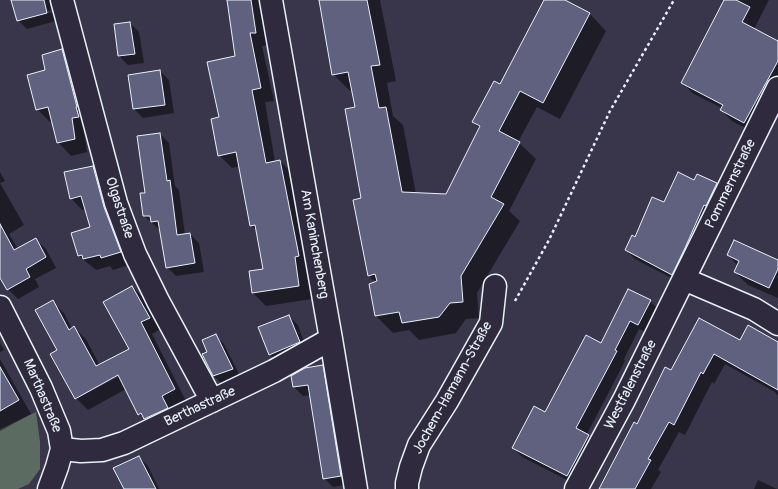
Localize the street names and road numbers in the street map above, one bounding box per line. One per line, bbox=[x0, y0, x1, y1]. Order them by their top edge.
street label: Pommernstraße bbox=[702, 137, 760, 231]
street label: Olgastraße bbox=[101, 175, 137, 241]
street label: Am Kaninchenberg bbox=[296, 188, 332, 300]
street label: Jochem-Hamann-Straße bbox=[410, 319, 496, 457]
street label: Westfalenstraße bbox=[601, 338, 661, 432]
street label: Marthastraße bbox=[19, 357, 65, 435]
street label: Berthastraße bbox=[162, 383, 238, 431]

